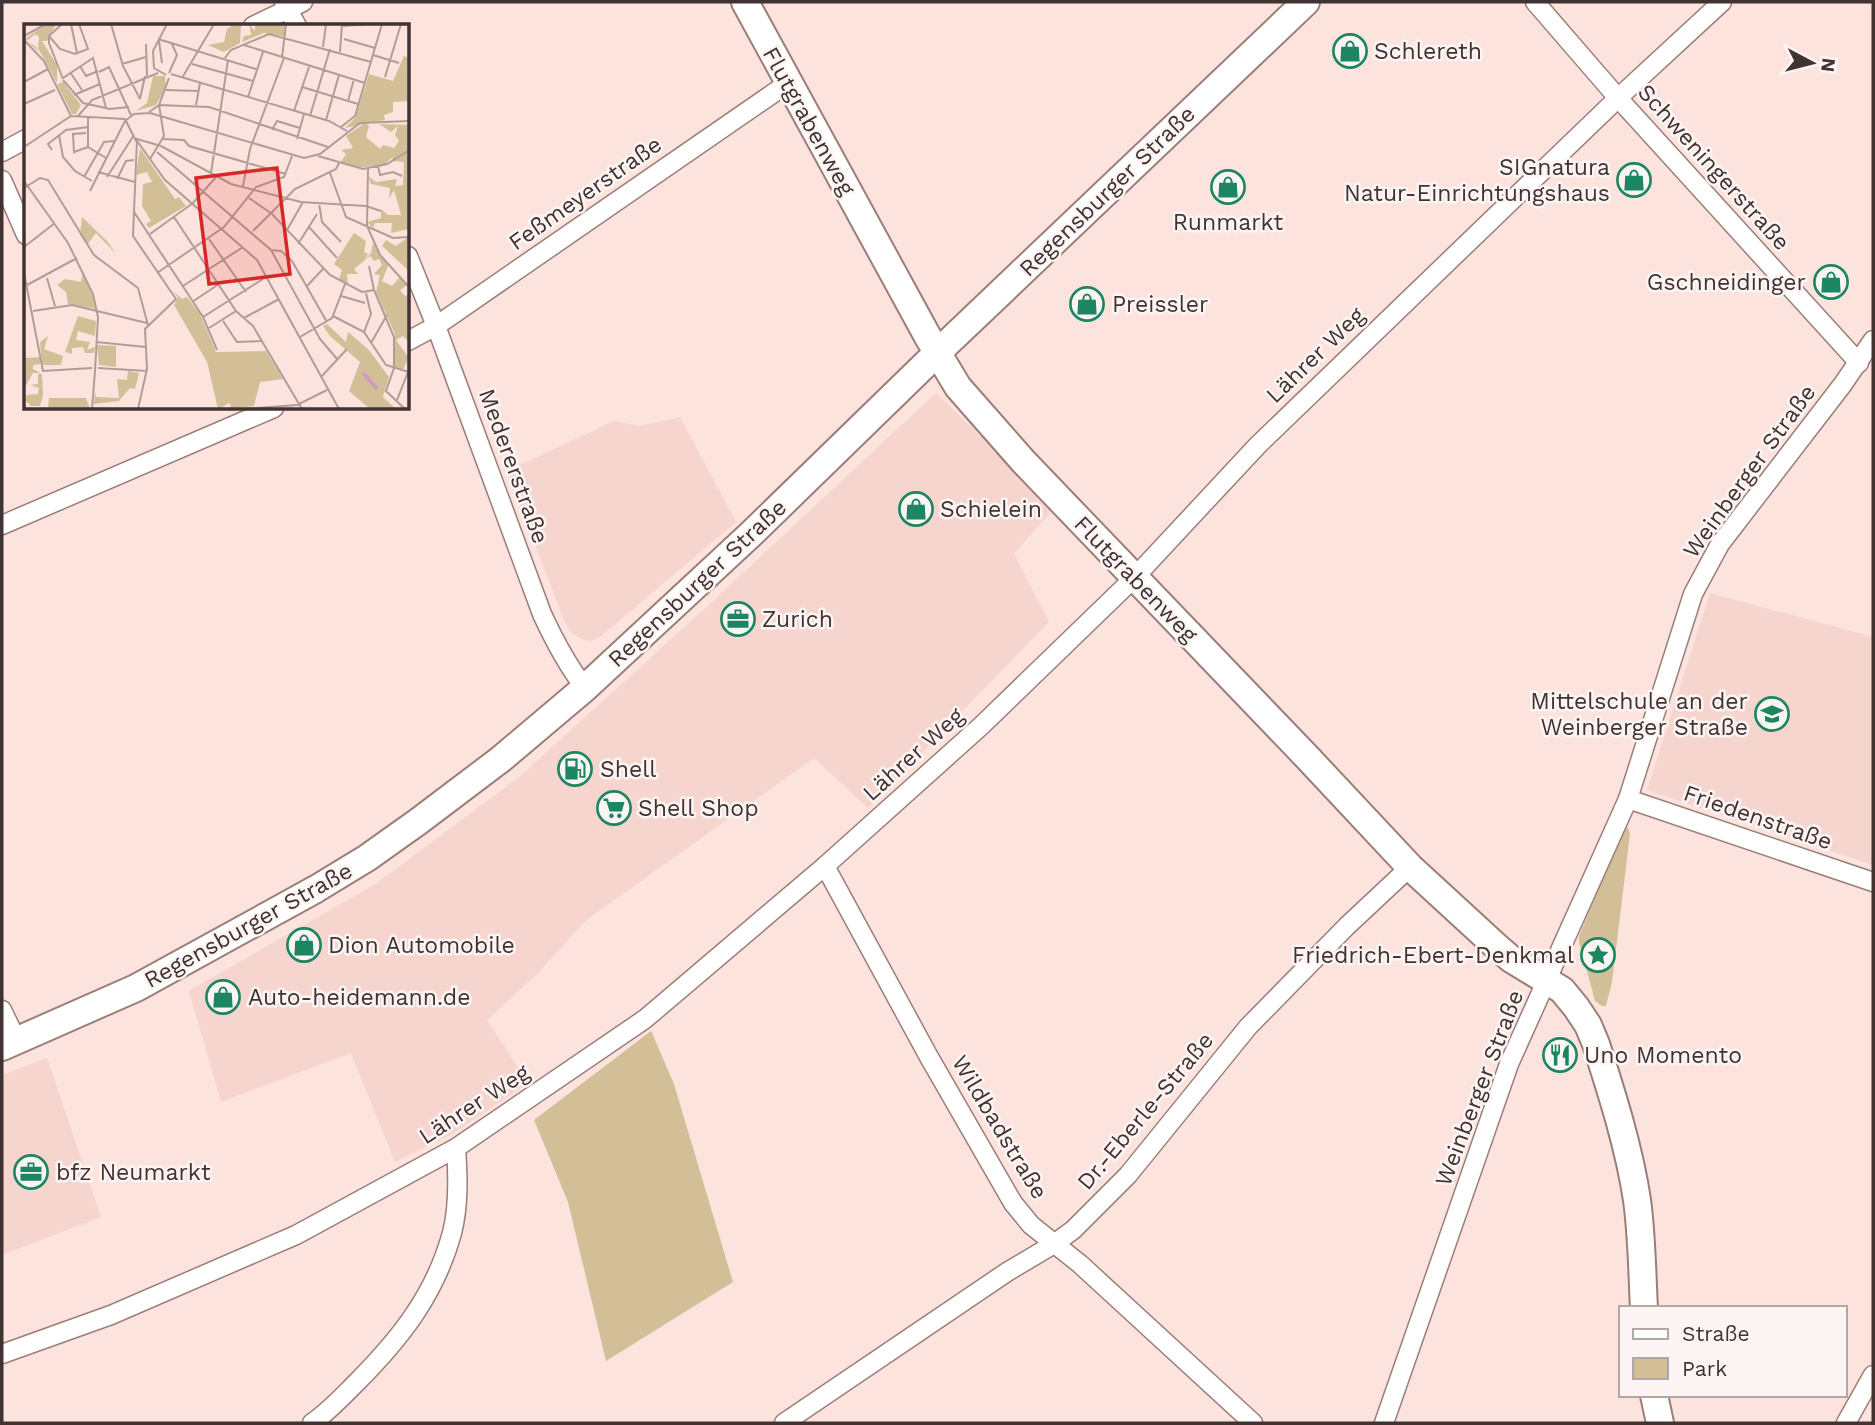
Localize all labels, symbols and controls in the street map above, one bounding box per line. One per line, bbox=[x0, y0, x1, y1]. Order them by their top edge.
inset map bbox=[24, 24, 410, 410]
north arrow bbox=[1777, 28, 1847, 98]
shop icon: Schlereth bbox=[1331, 32, 1369, 70]
place label: Schlereth bbox=[1374, 38, 1482, 65]
street label: Flutgrabenweg bbox=[757, 42, 861, 201]
text: N bbox=[1816, 57, 1841, 73]
street label: Schweningerstraße bbox=[1632, 79, 1795, 256]
street label: Regensburger Straße bbox=[1014, 101, 1201, 282]
street label: Feßmeyerstraße bbox=[504, 131, 667, 256]
place label: SIGnatura Natur-Einrichtungshaus bbox=[1344, 154, 1610, 207]
shop icon: SIGnatura Natur-Einrichtungshaus bbox=[1615, 161, 1653, 199]
shop icon: Runmarkt bbox=[1209, 168, 1247, 206]
place label: Runmarkt bbox=[1173, 209, 1284, 236]
shop icon: Gschneidinger bbox=[1812, 263, 1850, 301]
place label: Gschneidinger bbox=[1647, 269, 1806, 296]
shop icon: Preissler bbox=[1068, 285, 1106, 323]
place label: Preissler bbox=[1112, 291, 1208, 318]
street label: Lährer Weg bbox=[1261, 301, 1371, 409]
street label: Weinberger Straße bbox=[1677, 379, 1821, 563]
street label: Medererstraße bbox=[473, 385, 554, 547]
shop icon: Schielein bbox=[897, 490, 935, 528]
street label: Regensburger Straße bbox=[603, 494, 792, 673]
place label: Schielein bbox=[940, 496, 1042, 523]
street label: Flutgrabenweg bbox=[1069, 511, 1203, 649]
office icon: Zurich bbox=[719, 600, 757, 638]
place label: Zurich bbox=[762, 606, 833, 633]
place label: Mittelschule an der Weinberger Straße bbox=[1530, 688, 1748, 741]
school or university icon: Mittelschule an der Weinberger Straße bbox=[1753, 695, 1791, 733]
street label: Lährer Weg bbox=[857, 702, 970, 807]
fuel station icon: Shell bbox=[556, 750, 594, 788]
place label: Shell bbox=[600, 756, 656, 783]
street label: Friedenstraße bbox=[1680, 779, 1836, 855]
supermarket icon: Shell Shop bbox=[595, 789, 633, 827]
place label: Shell Shop bbox=[638, 795, 759, 822]
street label: Regensburger Straße bbox=[140, 857, 357, 994]
shop icon: Dion Automobile bbox=[285, 926, 323, 964]
place label: Dion Automobile bbox=[328, 932, 515, 959]
place icon: Friedrich-Ebert-Denkmal bbox=[1579, 936, 1617, 974]
place label: Friedrich-Ebert-Denkmal bbox=[1292, 942, 1574, 969]
shop icon: Auto-heidemann.de bbox=[204, 978, 242, 1016]
place label: Auto-heidemann.de bbox=[248, 984, 470, 1011]
street label: Weinberger Straße bbox=[1430, 986, 1529, 1190]
street label: Dr.-Eberle-Straße bbox=[1072, 1027, 1219, 1195]
restaurant icon: Uno Momento bbox=[1541, 1036, 1579, 1074]
place label: Uno Momento bbox=[1584, 1042, 1742, 1069]
street label: Wildbadstraße bbox=[946, 1051, 1053, 1204]
street label: Lährer Weg bbox=[414, 1058, 535, 1150]
office icon: bfz Neumarkt bbox=[12, 1153, 50, 1191]
place label: bfz Neumarkt bbox=[56, 1159, 211, 1186]
legend bbox=[1619, 1306, 1847, 1397]
text: Straße bbox=[1682, 1321, 1750, 1346]
text: Park bbox=[1682, 1356, 1727, 1381]

